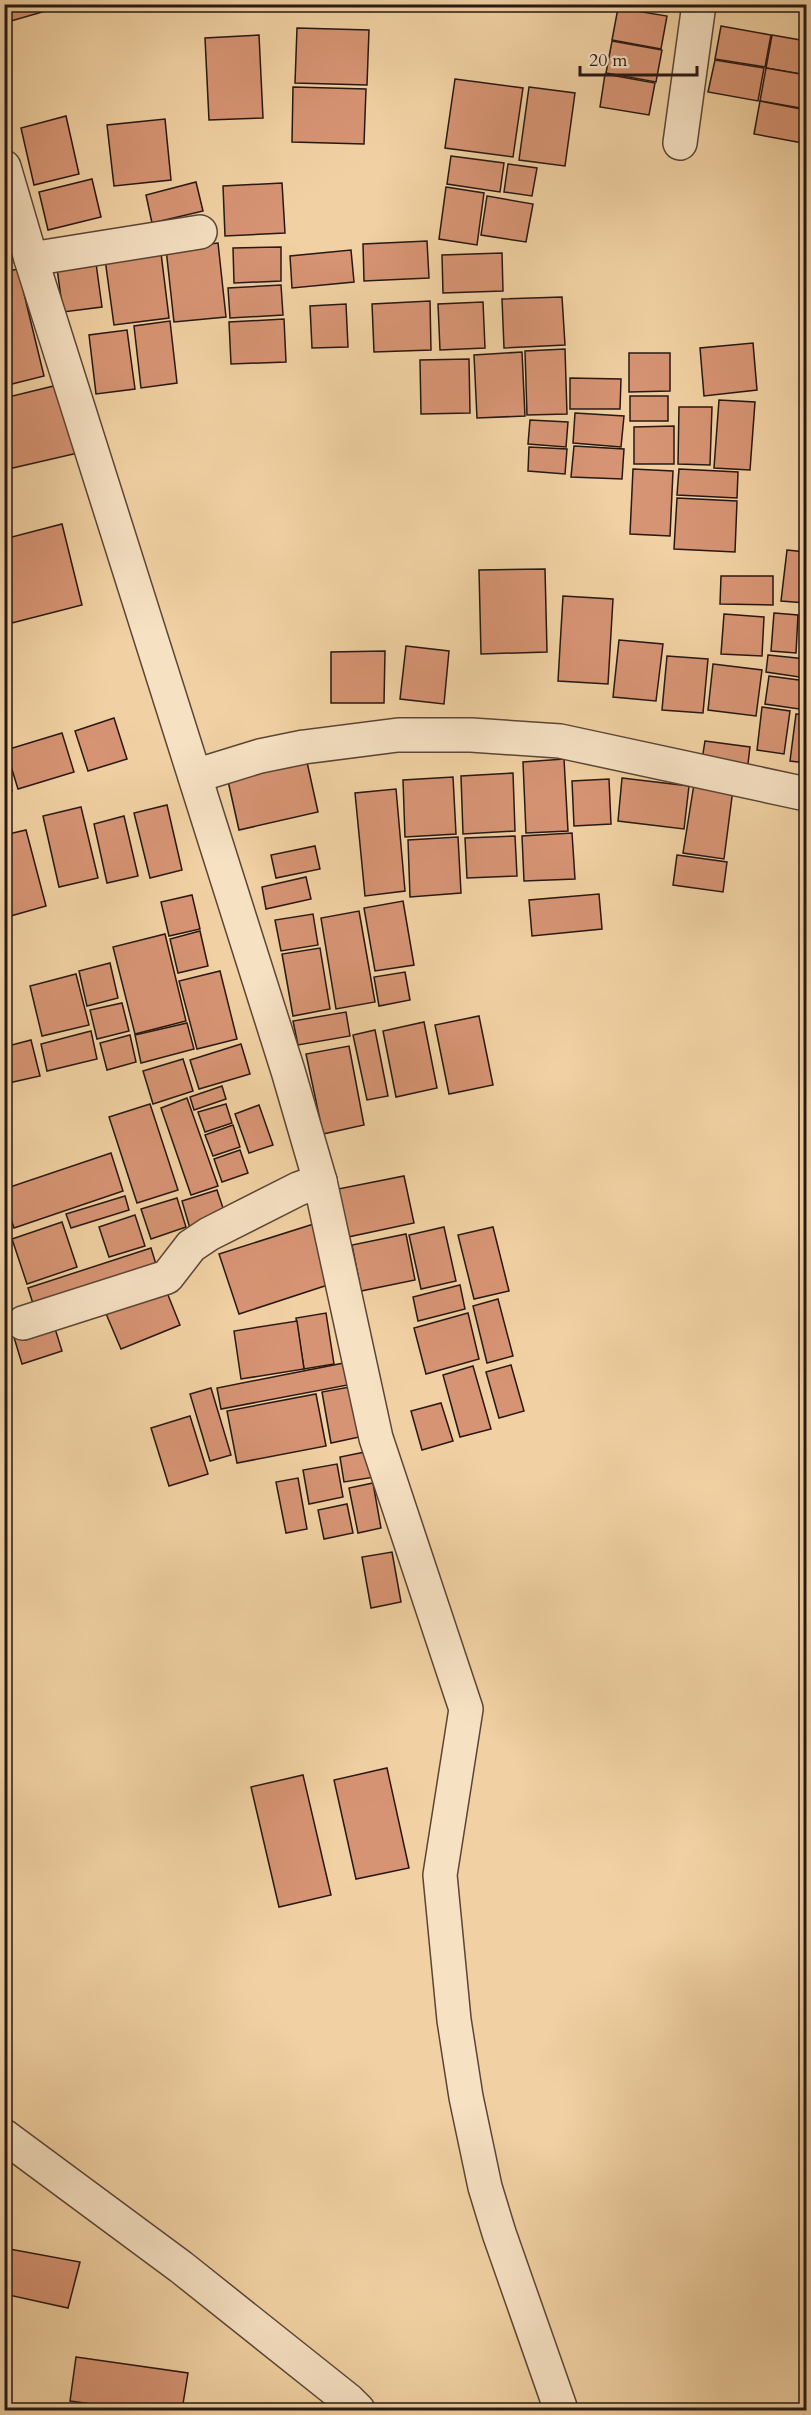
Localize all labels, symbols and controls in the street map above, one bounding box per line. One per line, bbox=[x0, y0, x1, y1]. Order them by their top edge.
scale bar bbox=[580, 39, 697, 77]
text: 20 m bbox=[589, 48, 628, 73]

